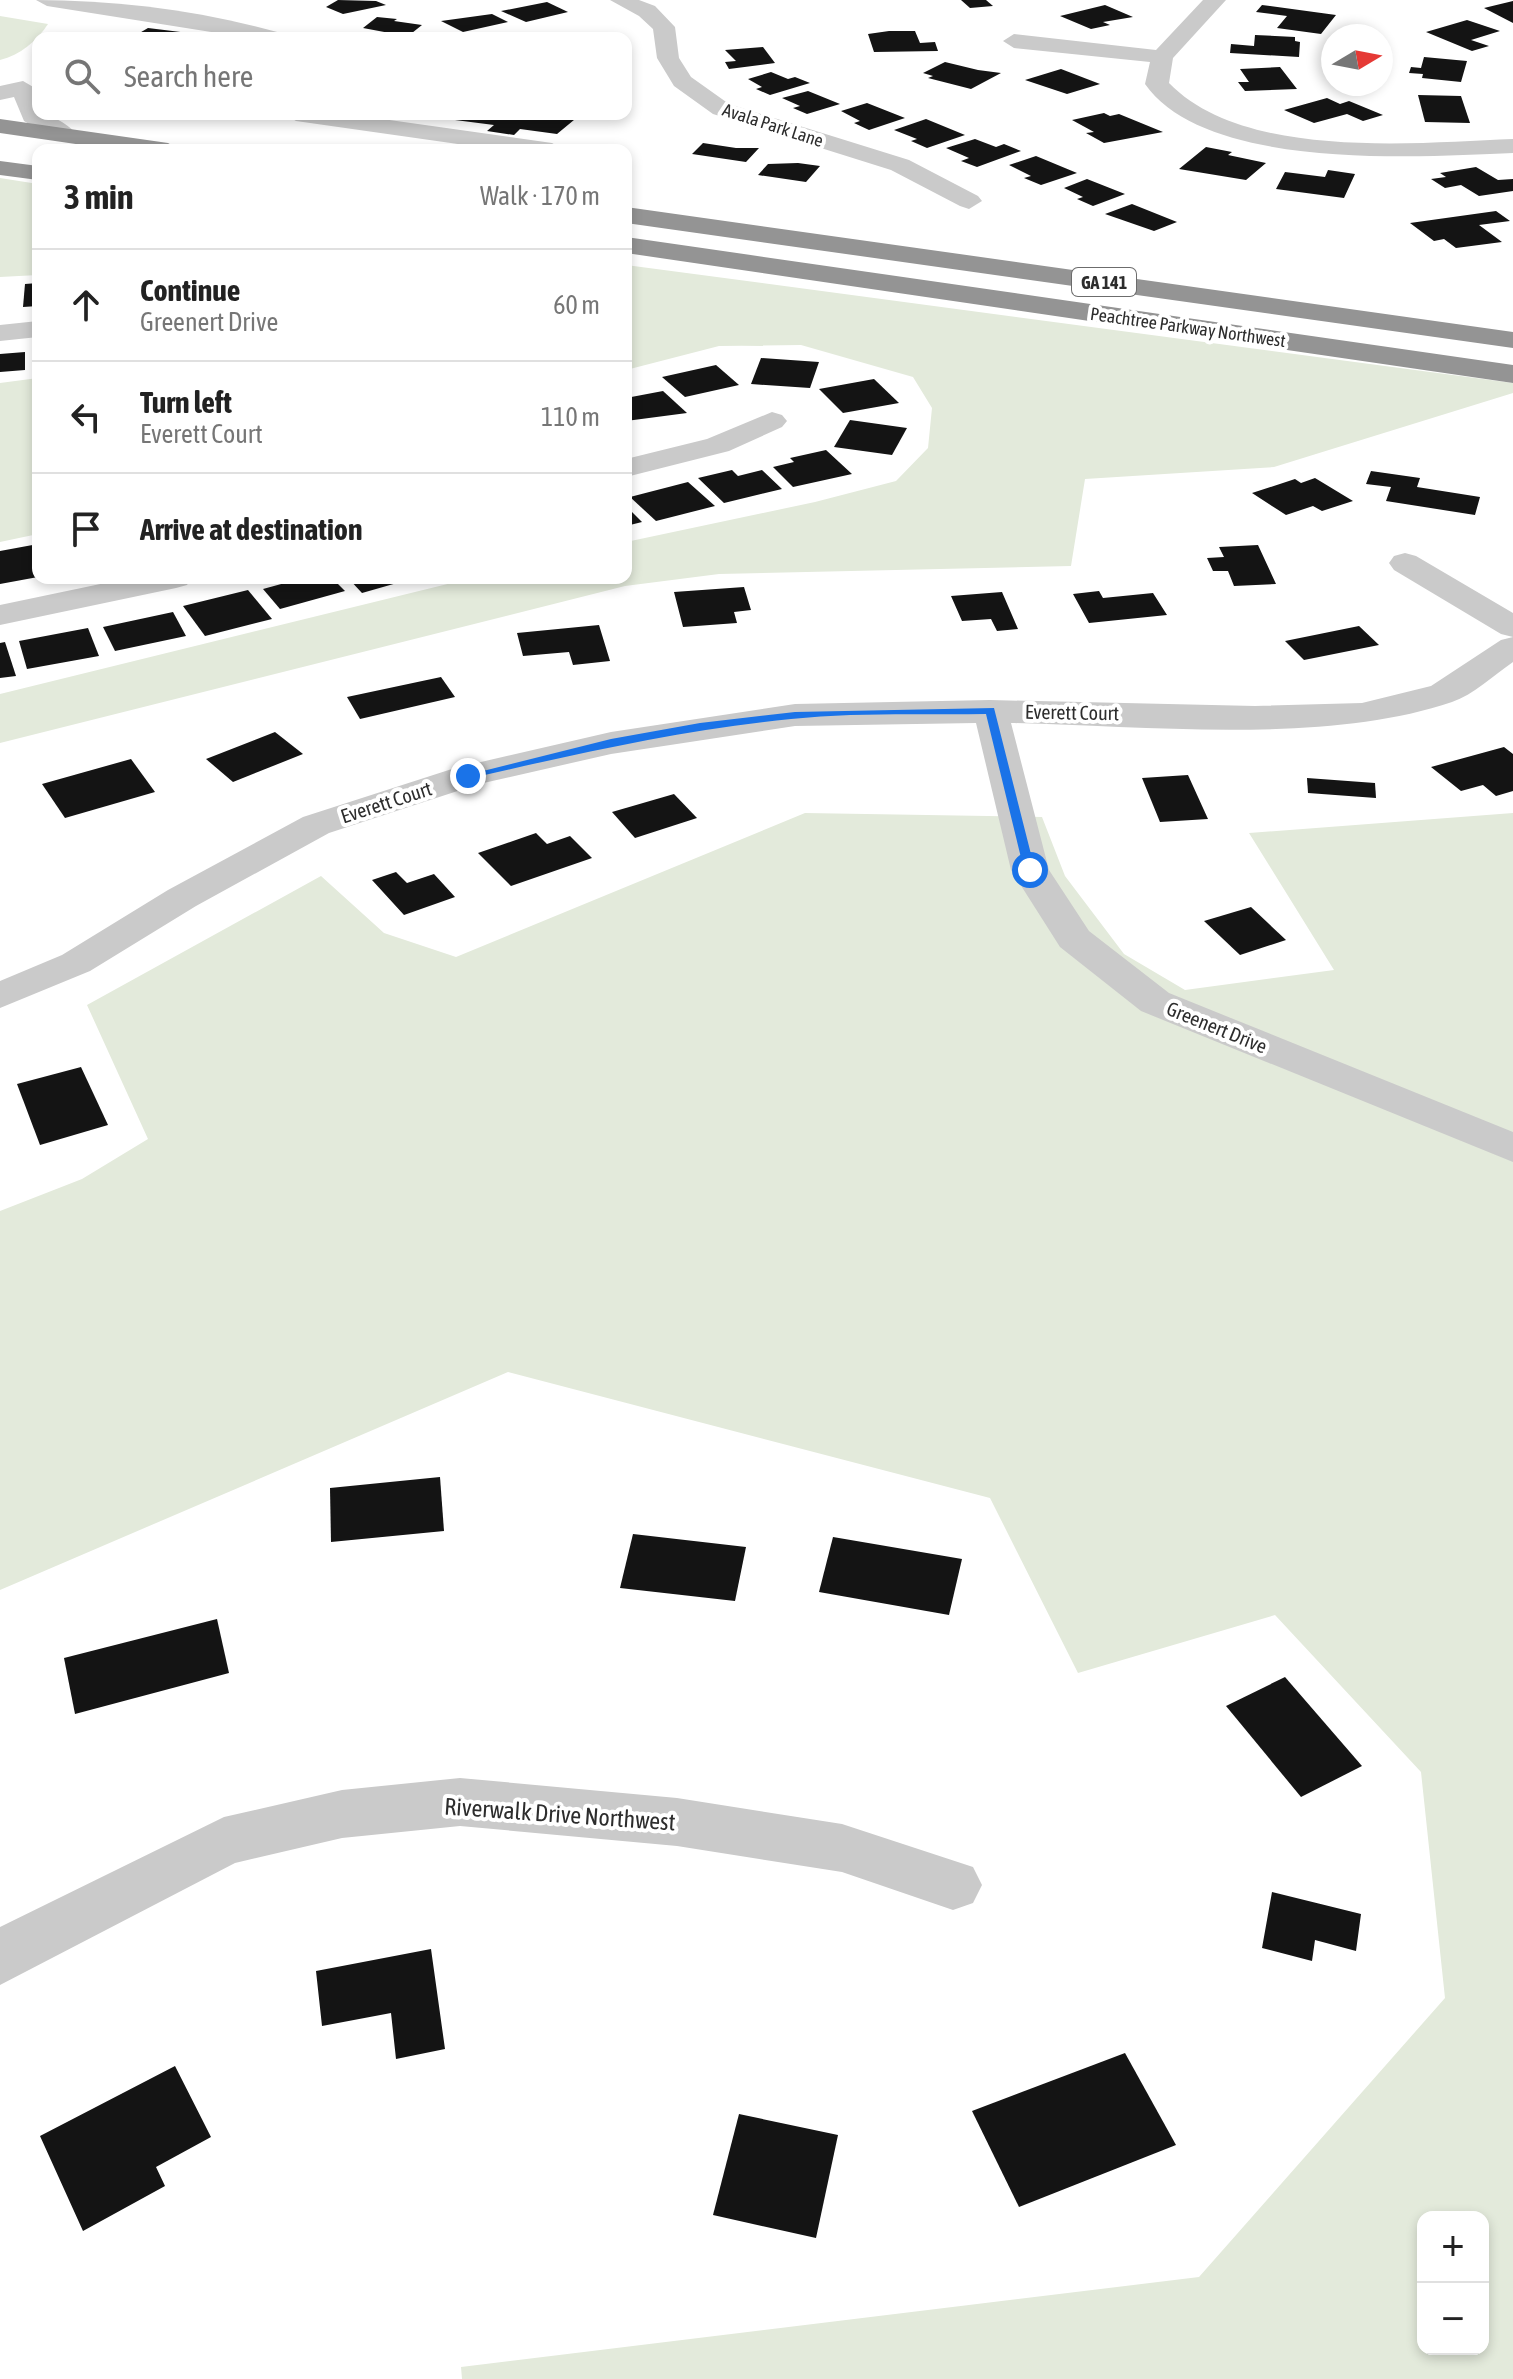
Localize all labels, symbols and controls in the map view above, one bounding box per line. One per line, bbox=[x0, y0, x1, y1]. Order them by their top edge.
north arrow bbox=[1321, 24, 1393, 96]
search box bbox=[32, 32, 632, 120]
icon: search bbox=[60, 54, 104, 98]
text: Search here bbox=[124, 59, 253, 93]
street label: Avala Park Lane bbox=[720, 99, 826, 151]
text: 3 min bbox=[64, 177, 133, 216]
text: Walk · 170 m bbox=[480, 181, 600, 211]
road number: GA 141 bbox=[1072, 268, 1136, 296]
text: Continue bbox=[140, 273, 240, 307]
icon: ahead bbox=[64, 283, 108, 327]
text: 60 m bbox=[553, 290, 600, 320]
street label: Peachtree Parkway Northwest bbox=[1089, 303, 1287, 351]
text: Greenert Drive bbox=[140, 307, 278, 337]
text: Turn left bbox=[140, 385, 232, 419]
icon: left bbox=[64, 395, 108, 439]
text: 110 m bbox=[541, 402, 600, 432]
text: Everett Court bbox=[140, 419, 263, 449]
icon: arrive bbox=[64, 507, 108, 551]
text: Arrive at destination bbox=[140, 512, 362, 546]
street label: Everett Court bbox=[1025, 700, 1120, 724]
route end bbox=[450, 758, 486, 794]
street label: Everett Court bbox=[338, 776, 435, 828]
route start bbox=[1012, 852, 1048, 888]
street label: Greenert Drive bbox=[1163, 996, 1271, 1058]
street label: Riverwalk Drive Northwest bbox=[444, 1792, 677, 1836]
map controls bbox=[1417, 2211, 1489, 2355]
button: + bbox=[1417, 2211, 1489, 2283]
button: − bbox=[1417, 2283, 1489, 2355]

